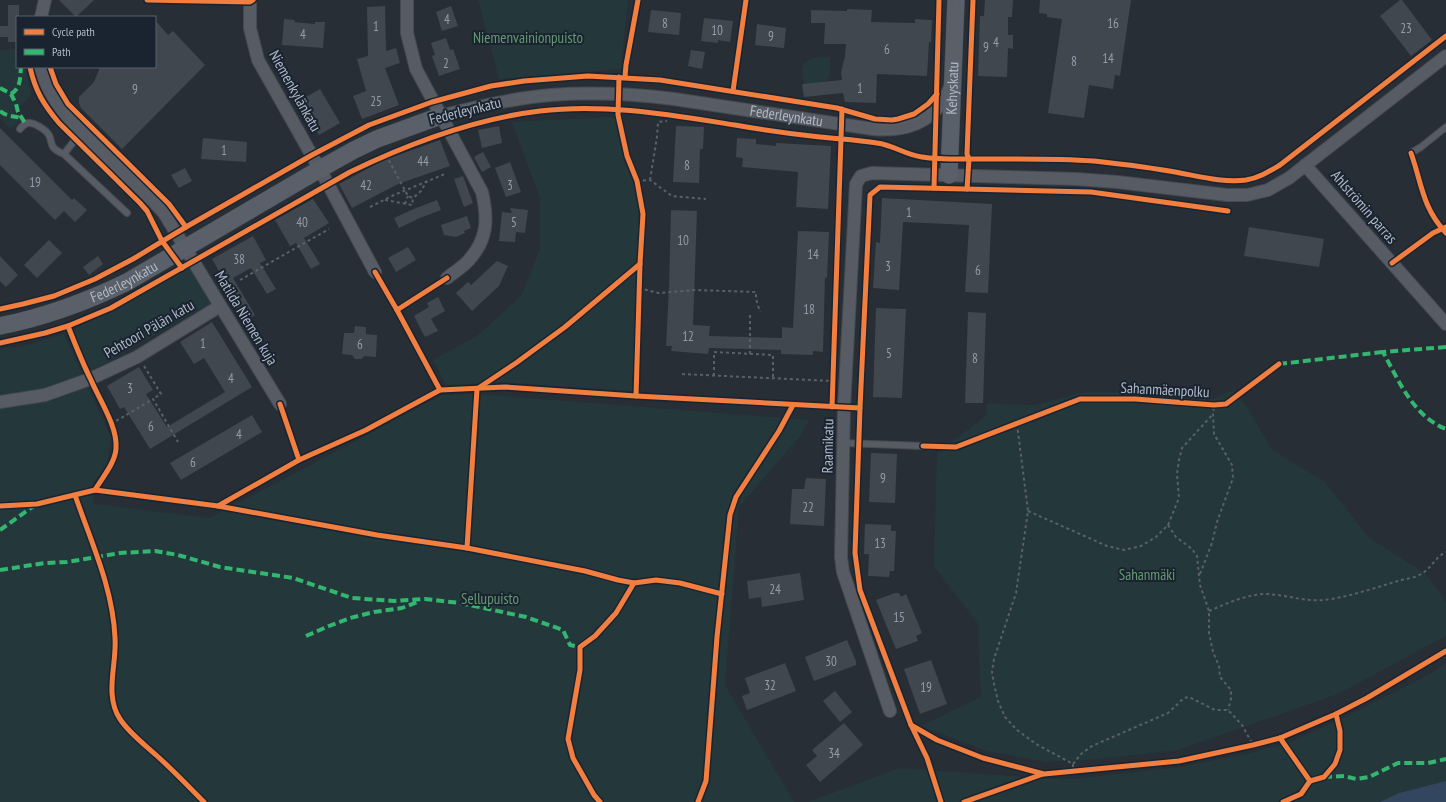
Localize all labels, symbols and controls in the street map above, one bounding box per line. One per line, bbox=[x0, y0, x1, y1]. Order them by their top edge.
house number: 4 bbox=[444, 11, 450, 28]
house number: 8 bbox=[662, 15, 668, 32]
house number: 16 bbox=[1107, 15, 1119, 32]
legend bbox=[16, 16, 156, 68]
house number: 1 bbox=[373, 18, 379, 35]
house number: 23 bbox=[1400, 20, 1412, 37]
house number: 10 bbox=[711, 22, 723, 39]
text: Cycle path bbox=[52, 24, 95, 39]
house number: 4 bbox=[300, 26, 306, 43]
park label: Niemenvainionpuisto bbox=[473, 28, 583, 47]
house number: 9 bbox=[768, 28, 774, 45]
house number: 4 bbox=[993, 34, 999, 51]
house number: 9 bbox=[983, 39, 989, 56]
house number: 6 bbox=[884, 41, 890, 58]
text: Path bbox=[52, 44, 70, 59]
street label: Niemenkylänkatu bbox=[265, 47, 326, 135]
house number: 14 bbox=[1102, 50, 1114, 67]
house number: 8 bbox=[1071, 53, 1077, 70]
house number: 2 bbox=[443, 55, 449, 72]
street label: Kehyskatu bbox=[941, 61, 963, 115]
house number: 1 bbox=[857, 80, 863, 97]
house number: 9 bbox=[132, 81, 138, 98]
street label: Federleynkatu bbox=[427, 92, 503, 129]
house number: 25 bbox=[370, 93, 382, 110]
street label: Federleynkatu bbox=[749, 101, 824, 130]
house number: 1 bbox=[221, 142, 227, 159]
house number: 44 bbox=[417, 153, 429, 170]
house number: 8 bbox=[684, 157, 690, 174]
street label: Ahlströmin parras bbox=[1327, 166, 1402, 247]
house number: 19 bbox=[29, 174, 41, 191]
house number: 42 bbox=[360, 177, 372, 194]
house number: 3 bbox=[507, 177, 513, 194]
house number: 1 bbox=[906, 204, 912, 221]
house number: 40 bbox=[296, 214, 308, 231]
house number: 5 bbox=[511, 214, 517, 231]
house number: 10 bbox=[677, 232, 689, 249]
house number: 14 bbox=[807, 246, 819, 263]
house number: 38 bbox=[233, 251, 245, 268]
street label: Federleynkatu bbox=[87, 256, 161, 307]
house number: 3 bbox=[885, 258, 891, 275]
house number: 6 bbox=[975, 262, 981, 279]
street label: Matilda Niemen kuja bbox=[211, 267, 282, 368]
street label: Pehtoori Pälän katu bbox=[100, 295, 197, 362]
house number: 18 bbox=[803, 301, 815, 318]
house number: 12 bbox=[682, 328, 694, 345]
house number: 1 bbox=[200, 335, 206, 352]
house number: 6 bbox=[357, 336, 363, 353]
house number: 5 bbox=[886, 345, 892, 362]
house number: 8 bbox=[972, 350, 978, 367]
house number: 4 bbox=[228, 370, 234, 387]
street label: Sahanmäenpolku bbox=[1120, 378, 1210, 401]
house number: 3 bbox=[127, 380, 133, 397]
house number: 6 bbox=[148, 418, 154, 435]
street label: Raamikatu bbox=[818, 418, 837, 473]
house number: 4 bbox=[236, 426, 242, 443]
house number: 6 bbox=[190, 454, 196, 471]
house number: 9 bbox=[880, 470, 886, 487]
house number: 22 bbox=[802, 499, 814, 516]
house number: 13 bbox=[874, 535, 886, 552]
park label: Sahanmäki bbox=[1119, 565, 1175, 584]
house number: 24 bbox=[769, 581, 781, 598]
park label: Sellupuisto bbox=[461, 589, 519, 608]
house number: 15 bbox=[893, 609, 905, 626]
house number: 30 bbox=[825, 653, 837, 670]
house number: 32 bbox=[764, 677, 776, 694]
house number: 19 bbox=[920, 679, 932, 696]
house number: 34 bbox=[828, 745, 840, 762]

